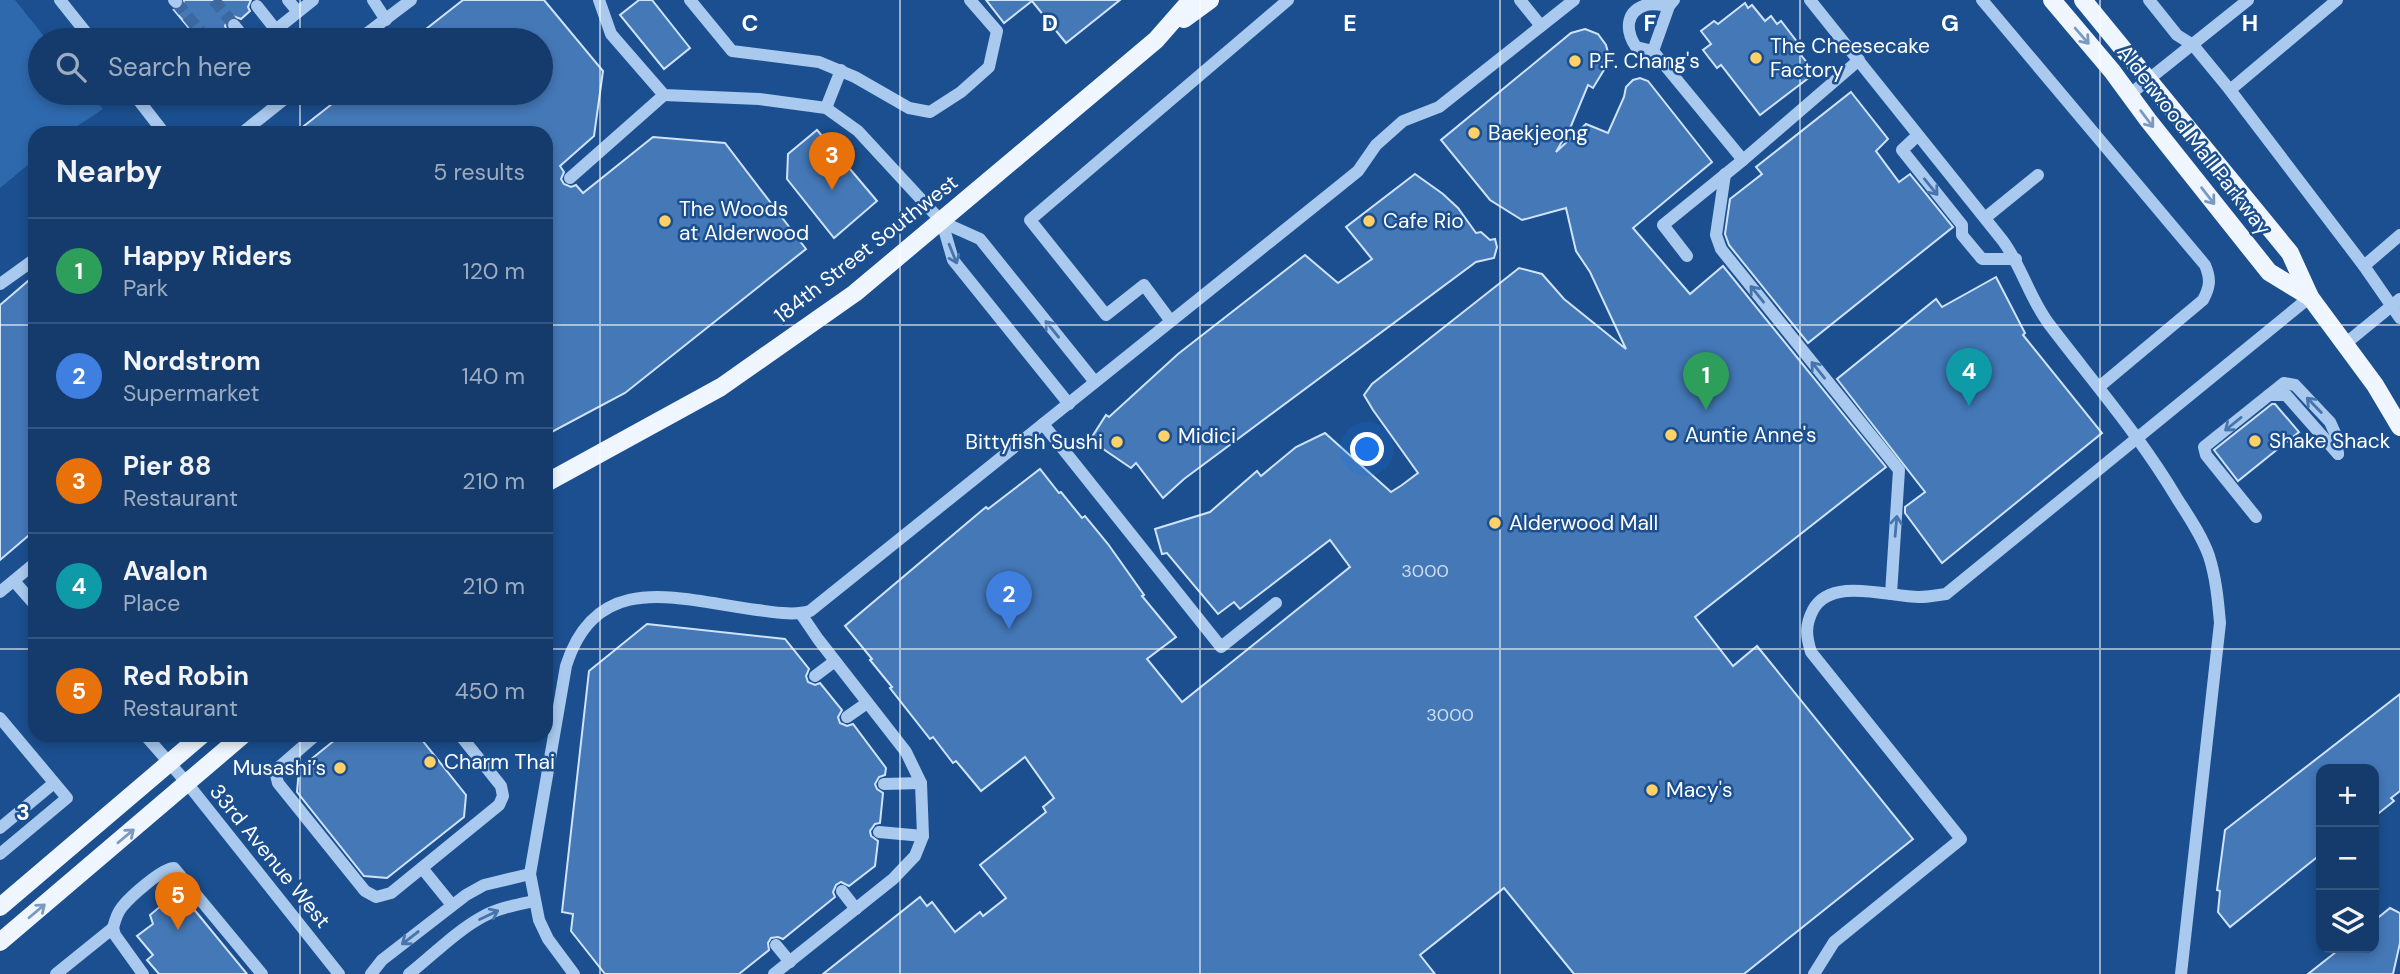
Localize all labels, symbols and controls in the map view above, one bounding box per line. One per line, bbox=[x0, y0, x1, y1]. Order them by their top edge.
text: C bbox=[742, 8, 758, 38]
text: D bbox=[1042, 8, 1058, 38]
text: E bbox=[1343, 8, 1357, 38]
text: F bbox=[1644, 8, 1657, 38]
text: G bbox=[1941, 8, 1959, 38]
text: H bbox=[2242, 8, 2258, 38]
one-way arrow bbox=[2074, 26, 2089, 44]
search box bbox=[28, 28, 553, 105]
place label: The Cheesecake Factory bbox=[1770, 32, 1930, 84]
street label: Alderwood Mall Parkway bbox=[2111, 39, 2277, 241]
place label: P.F. Chang's bbox=[1589, 47, 1700, 75]
icon: search bbox=[52, 48, 90, 86]
text: Search here bbox=[108, 50, 251, 84]
marker: The Cheesecake Factory bbox=[1748, 50, 1764, 66]
marker: P.F. Chang's bbox=[1567, 53, 1583, 69]
one-way arrow bbox=[2140, 109, 2155, 128]
place label: Baekjeong bbox=[1488, 119, 1588, 147]
marker: Baekjeong bbox=[1466, 125, 1482, 141]
pin: 3 bbox=[809, 132, 855, 190]
text: Nearby bbox=[56, 152, 162, 191]
text: 5 results bbox=[433, 157, 525, 187]
street label: 184th Street Southwest bbox=[768, 168, 964, 330]
one-way arrow bbox=[1924, 178, 1939, 196]
one-way arrow bbox=[2201, 186, 2216, 204]
place label: The Woods at Alderwood bbox=[679, 195, 809, 247]
place label: Cafe Rio bbox=[1383, 207, 1464, 235]
marker: The Woods at Alderwood bbox=[657, 213, 673, 229]
marker: Cafe Rio bbox=[1361, 213, 1377, 229]
text: Happy Riders bbox=[123, 239, 292, 273]
one-way arrow bbox=[947, 243, 960, 265]
text: 1 bbox=[75, 256, 83, 286]
text: 120 m bbox=[462, 256, 525, 286]
text: Park bbox=[123, 273, 168, 303]
one-way arrow bbox=[1749, 285, 1765, 303]
one-way arrow bbox=[1045, 320, 1060, 338]
text: Nordstrom bbox=[123, 344, 261, 378]
pin: 4 bbox=[1946, 348, 1992, 406]
pin: 1 bbox=[1683, 352, 1729, 410]
text: 2 bbox=[72, 361, 86, 391]
text: 140 m bbox=[462, 361, 525, 391]
one-way arrow bbox=[1811, 361, 1826, 379]
text: Supermarket bbox=[123, 378, 259, 408]
one-way arrow bbox=[2305, 396, 2322, 413]
one-way arrow bbox=[2224, 416, 2242, 431]
place label: Auntie Anne's bbox=[1685, 421, 1817, 449]
place label: Midici bbox=[1178, 422, 1236, 450]
marker: Auntie Anne's bbox=[1663, 427, 1679, 443]
place label: Shake Shack bbox=[2269, 427, 2391, 455]
place label: Bittyfish Sushi bbox=[965, 428, 1103, 456]
marker: Midici bbox=[1156, 428, 1172, 444]
your location bbox=[1350, 432, 1384, 466]
marker: Shake Shack bbox=[2247, 433, 2263, 449]
marker: Bittyfish Sushi bbox=[1109, 434, 1125, 450]
text: Pier 88 bbox=[123, 449, 211, 483]
text: 3 bbox=[72, 466, 86, 496]
text: 210 m bbox=[462, 466, 525, 496]
text: Restaurant bbox=[123, 483, 238, 513]
place label: Alderwood Mall bbox=[1509, 509, 1658, 537]
marker: Alderwood Mall bbox=[1487, 515, 1503, 531]
one-way arrow bbox=[1890, 515, 1903, 538]
text: Avalon bbox=[123, 554, 208, 588]
house number: 3000 bbox=[1401, 559, 1449, 583]
text: 4 bbox=[72, 571, 86, 601]
text: 210 m bbox=[462, 571, 525, 601]
pin: 2 bbox=[986, 571, 1032, 629]
text: Place bbox=[123, 588, 180, 618]
text: Red Robin bbox=[123, 659, 249, 693]
text: 5 bbox=[72, 676, 86, 706]
text: 450 m bbox=[455, 676, 525, 706]
text: Restaurant bbox=[123, 693, 238, 723]
house number: 3000 bbox=[1426, 703, 1474, 727]
place label: Charm Thai bbox=[444, 748, 555, 776]
place label: Musashi’s bbox=[233, 754, 326, 782]
marker: Charm Thai bbox=[422, 754, 438, 770]
marker: Musashi’s bbox=[332, 760, 348, 776]
map controls bbox=[2316, 764, 2379, 953]
button: + bbox=[2316, 764, 2379, 827]
place label: Macy's bbox=[1666, 776, 1733, 804]
street label: 33rd Avenue West bbox=[203, 778, 337, 934]
marker: Macy's bbox=[1644, 782, 1660, 798]
text: 3 bbox=[16, 797, 30, 827]
button: − bbox=[2316, 827, 2379, 890]
one-way arrow bbox=[116, 828, 134, 844]
pin: 5 bbox=[155, 872, 201, 930]
button: layers bbox=[2316, 890, 2379, 953]
one-way arrow bbox=[28, 903, 46, 919]
one-way arrow bbox=[478, 907, 499, 921]
one-way arrow bbox=[401, 931, 420, 946]

